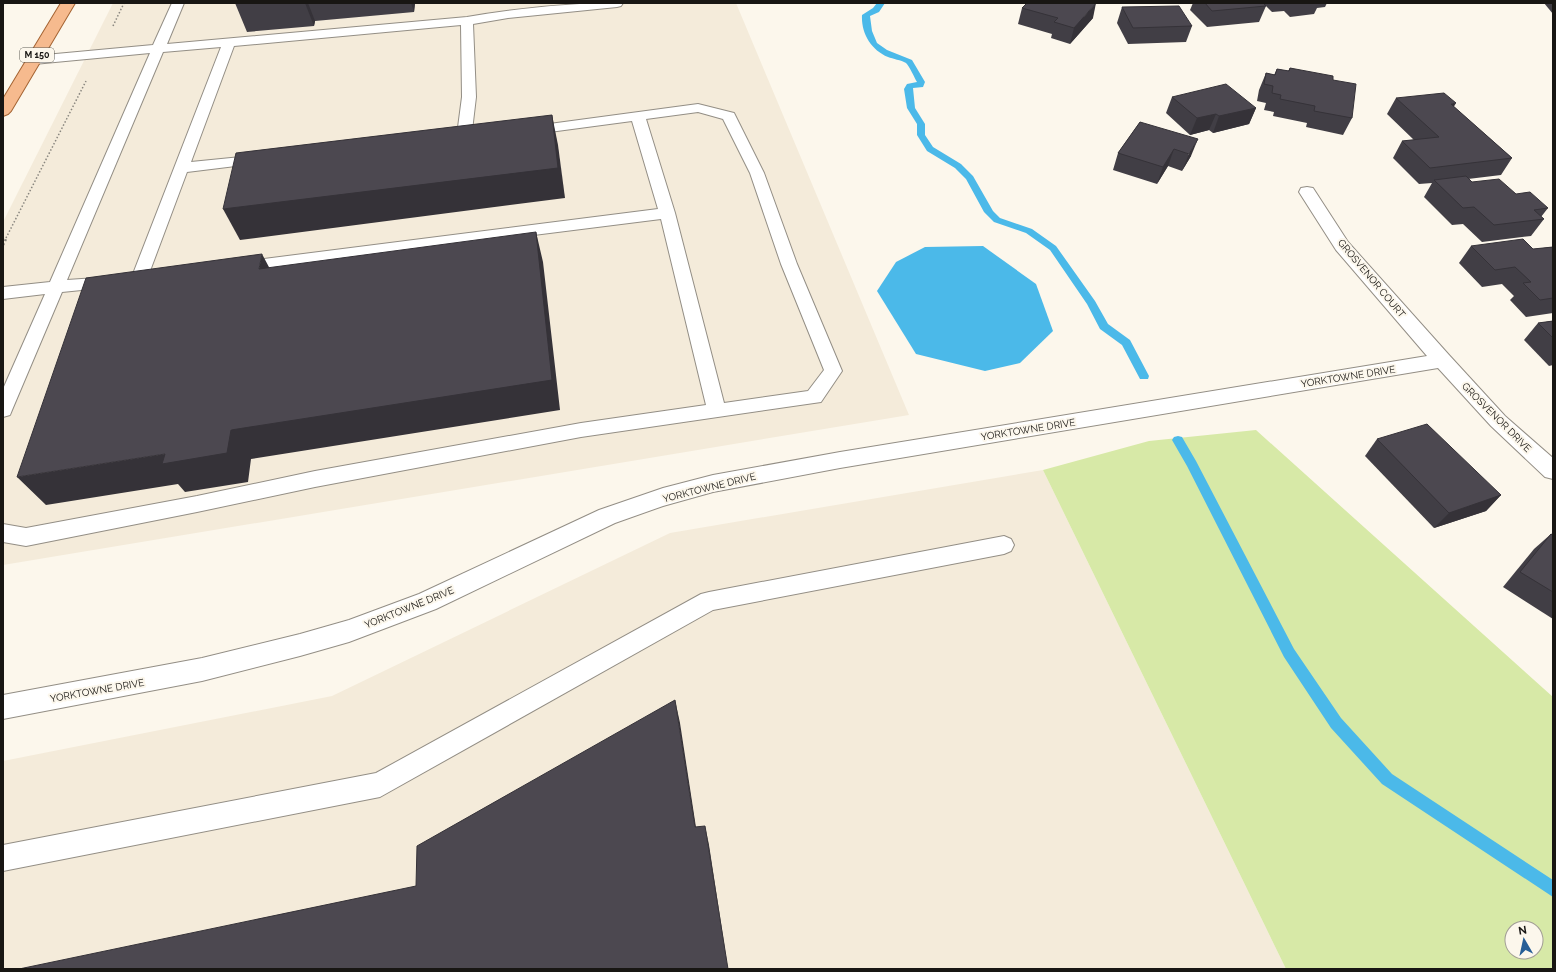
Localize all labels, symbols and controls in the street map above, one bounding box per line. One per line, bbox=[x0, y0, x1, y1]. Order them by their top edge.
road number: M 150 bbox=[20, 48, 54, 62]
street label: GROSVENOR COURT bbox=[1336, 237, 1408, 320]
street label: YORKTOWNE DRIVE bbox=[1300, 364, 1396, 389]
street label: GROSVENOR DRIVE bbox=[1460, 380, 1534, 454]
street label: YORKTOWNE DRIVE bbox=[980, 417, 1076, 442]
street label: YORKTOWNE DRIVE bbox=[661, 471, 757, 504]
street label: YORKTOWNE DRIVE bbox=[363, 584, 456, 630]
street label: YORKTOWNE DRIVE bbox=[49, 677, 145, 704]
north arrow bbox=[1504, 920, 1544, 960]
text: N bbox=[1517, 924, 1528, 938]

